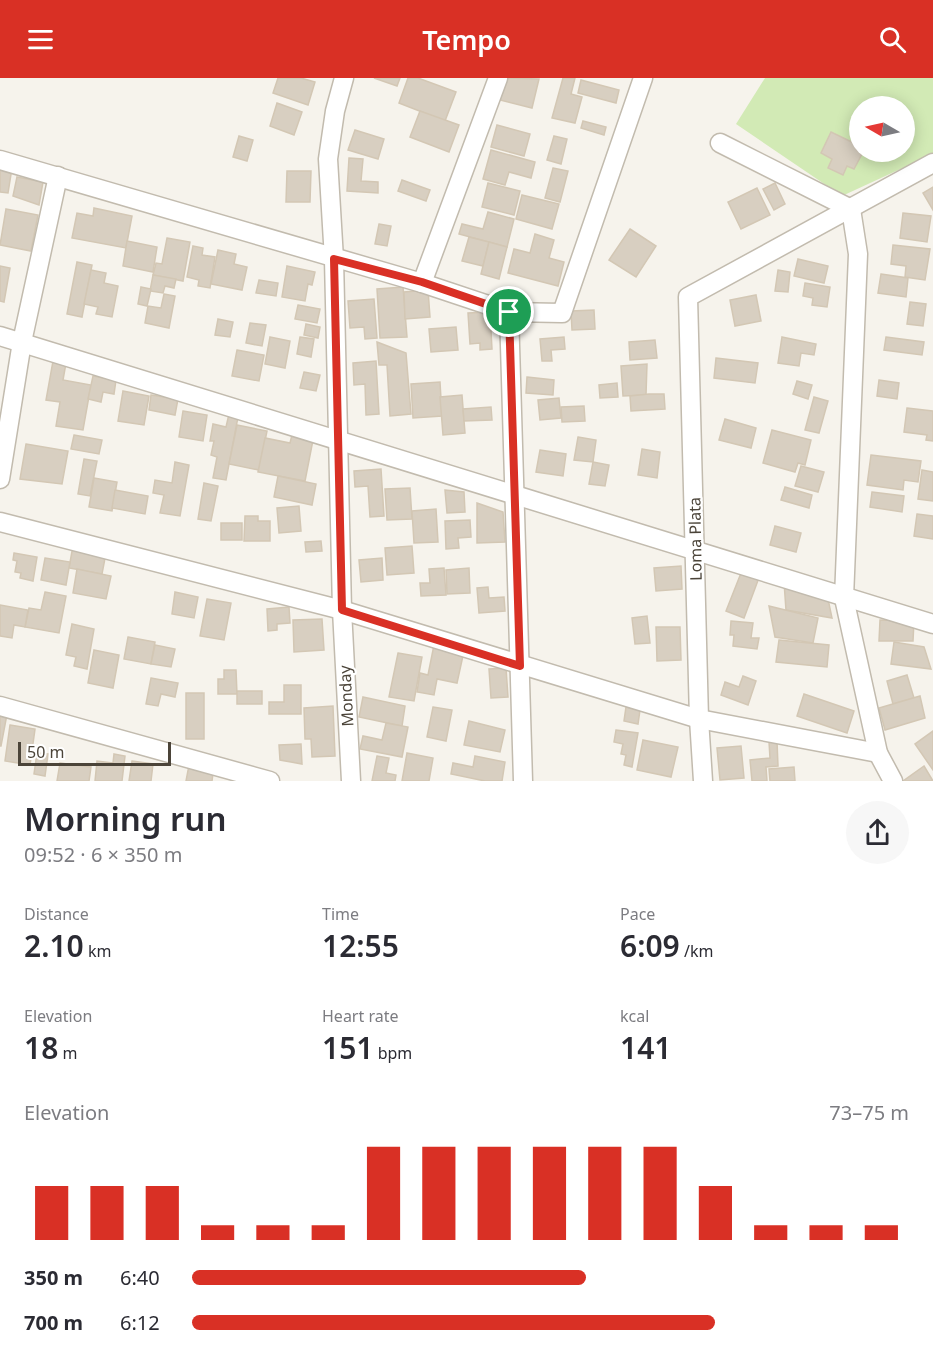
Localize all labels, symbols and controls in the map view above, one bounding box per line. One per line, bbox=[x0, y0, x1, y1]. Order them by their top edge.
text: Tempo bbox=[422, 21, 511, 58]
icon: menu bbox=[24, 23, 57, 56]
icon: search bbox=[876, 23, 909, 56]
north arrow bbox=[849, 96, 915, 162]
map controls bbox=[849, 96, 915, 162]
pin bbox=[483, 286, 534, 337]
icon: arrive bbox=[492, 295, 525, 328]
street label: Loma Plata bbox=[683, 497, 707, 581]
street label: Monday bbox=[333, 664, 359, 727]
scale bar bbox=[18, 739, 171, 766]
text: 50 m bbox=[27, 741, 64, 763]
text: Morning run bbox=[24, 796, 226, 841]
button: share bbox=[846, 801, 909, 864]
text: 09:52 · 6 × 350 m bbox=[24, 841, 182, 868]
text: Distance bbox=[24, 903, 89, 925]
text: Time bbox=[322, 903, 359, 925]
text: Pace bbox=[620, 903, 655, 925]
text: 2.10 bbox=[24, 925, 84, 966]
text: 12:55 bbox=[322, 925, 399, 966]
text: 6:09 bbox=[620, 925, 680, 966]
text: km bbox=[84, 940, 111, 962]
text: /km bbox=[680, 940, 713, 962]
text: Elevation bbox=[24, 1005, 92, 1027]
text: Heart rate bbox=[322, 1005, 398, 1027]
text: kcal bbox=[620, 1005, 649, 1027]
text: 18 bbox=[24, 1027, 58, 1068]
text: 151 bbox=[322, 1027, 373, 1068]
text: 141 bbox=[620, 1027, 671, 1068]
text: m bbox=[58, 1042, 77, 1064]
text: bpm bbox=[373, 1042, 412, 1064]
text: Elevation bbox=[24, 1099, 109, 1126]
text: 73–75 m bbox=[829, 1099, 909, 1126]
text: 350 m bbox=[24, 1264, 83, 1291]
text: 6:40 bbox=[120, 1264, 160, 1291]
text: 700 m bbox=[24, 1309, 83, 1336]
text: 6:12 bbox=[120, 1309, 160, 1336]

